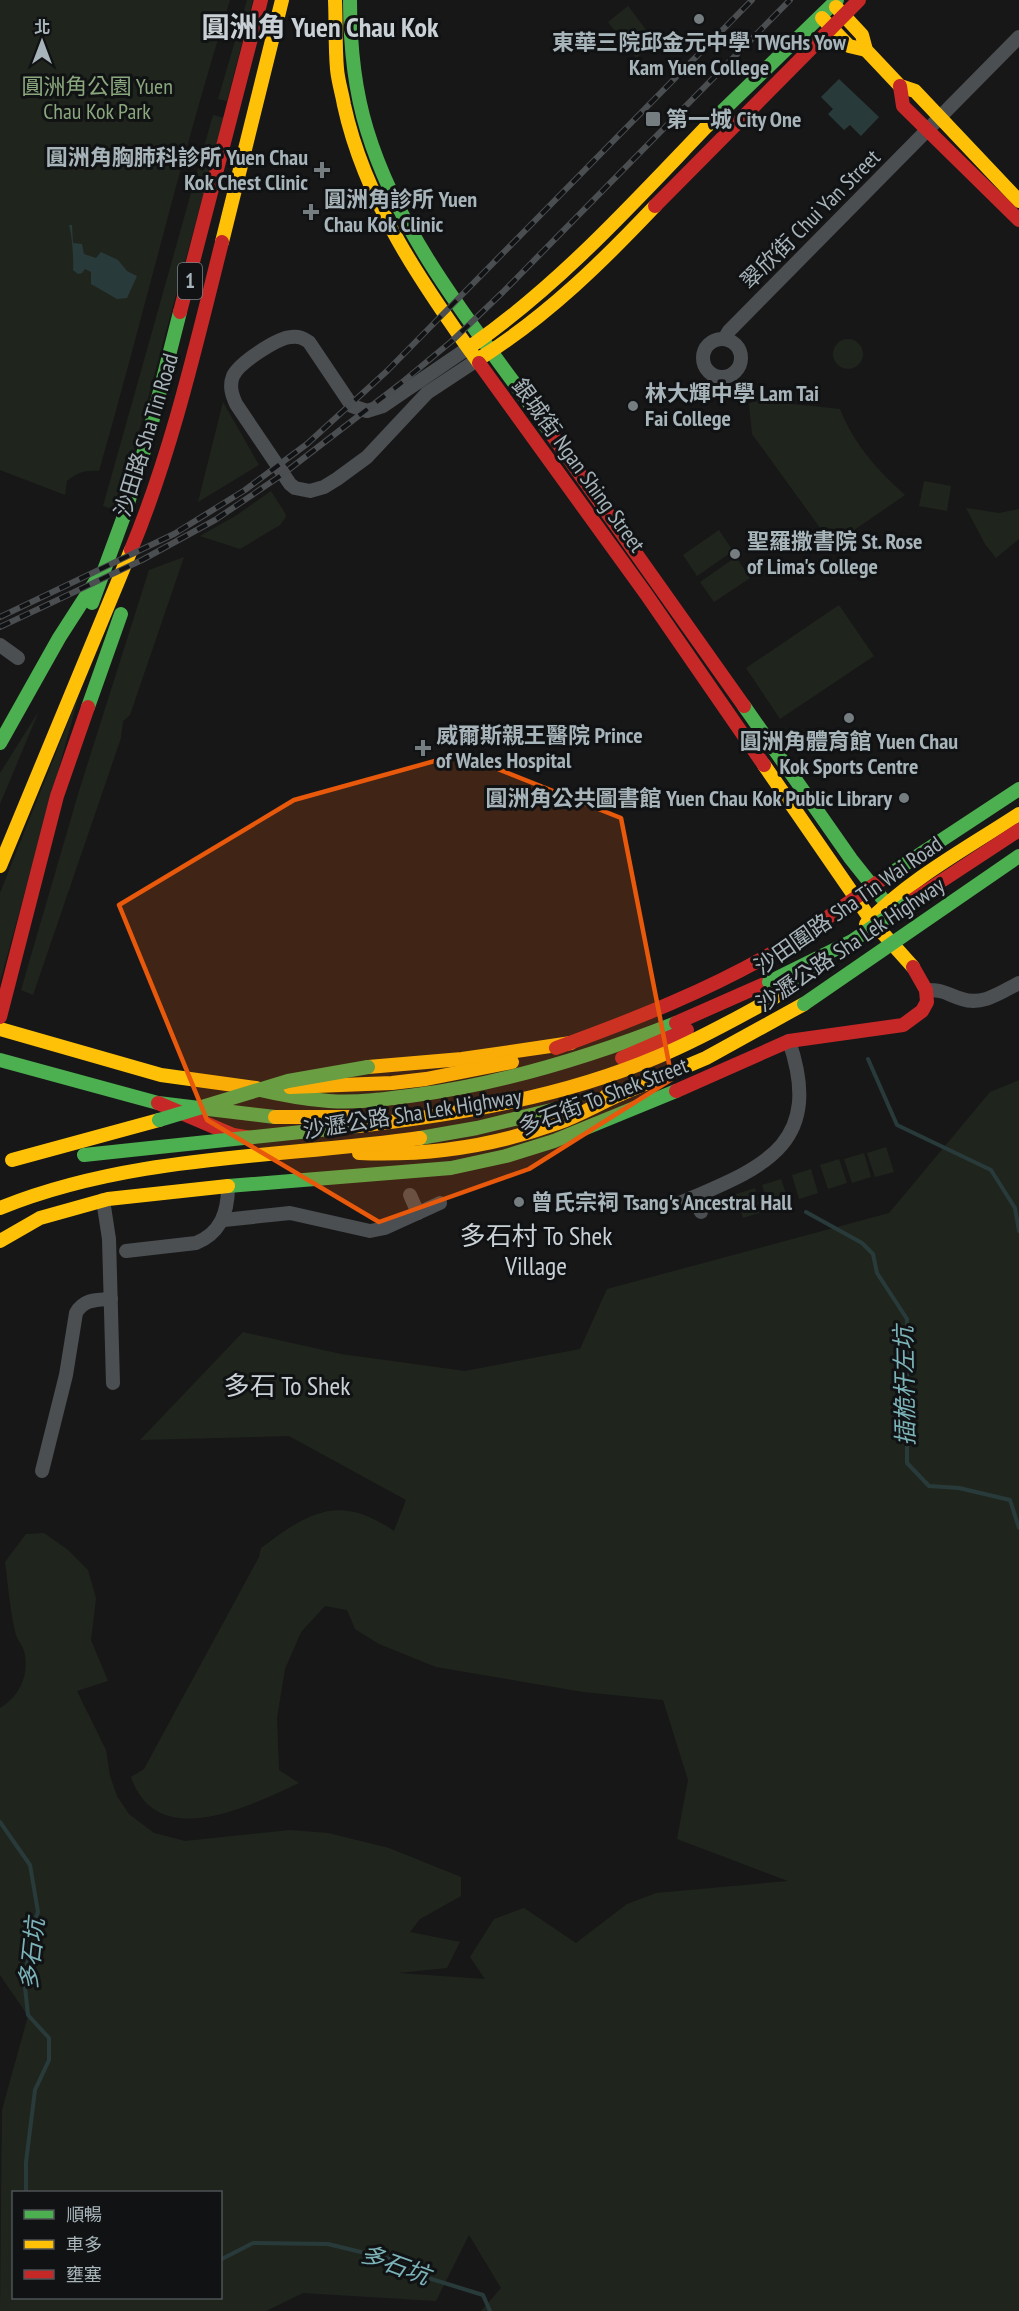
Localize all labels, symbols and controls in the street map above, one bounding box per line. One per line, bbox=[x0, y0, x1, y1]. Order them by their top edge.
district label: 圓洲角 Yuen Chau Kok bbox=[202, 8, 439, 45]
north arrow bbox=[12, 12, 72, 72]
marker: 東華三院邱金元中學 TWGHs Yow Kam Yuen College bbox=[692, 12, 706, 26]
text: 北 bbox=[34, 17, 50, 37]
place label: 東華三院邱金元中學 TWGHs Yow Kam Yuen College bbox=[552, 28, 847, 81]
park label: 圓洲角公園 Yuen Chau Kok Park bbox=[21, 72, 173, 125]
place label: 第一城 City One bbox=[666, 105, 801, 133]
marker: 第一城 City One bbox=[644, 110, 662, 128]
place label: 圓洲角胸肺科診所 Yuen Chau Kok Chest Clinic bbox=[46, 143, 308, 196]
street label: 翠欣街 Chui Yan Street bbox=[734, 143, 886, 295]
marker: 圓洲角胸肺科診所 Yuen Chau Kok Chest Clinic bbox=[313, 161, 331, 179]
place label: 圓洲角診所 Yuen Chau Kok Clinic bbox=[324, 185, 477, 238]
marker: 圓洲角診所 Yuen Chau Kok Clinic bbox=[302, 203, 320, 221]
road number: 1 bbox=[178, 263, 202, 299]
street label: 沙田路 Sha Tin Road bbox=[108, 350, 184, 520]
street label: 銀城街 Ngan Shing Street bbox=[506, 372, 652, 558]
place label: 林大輝中學 Lam Tai Fai College bbox=[645, 379, 819, 432]
marker: 林大輝中學 Lam Tai Fai College bbox=[626, 399, 640, 413]
place label: 聖羅撒書院 St. Rose of Lima's College bbox=[747, 527, 923, 580]
marker: 聖羅撒書院 St. Rose of Lima's College bbox=[728, 547, 742, 561]
marker: 圓洲角體育館 Yuen Chau Kok Sports Centre bbox=[842, 711, 856, 725]
place label: 威爾斯親王醫院 Prince of Wales Hospital bbox=[436, 721, 643, 774]
place label: 圓洲角體育館 Yuen Chau Kok Sports Centre bbox=[740, 727, 958, 780]
marker: 威爾斯親王醫院 Prince of Wales Hospital bbox=[414, 739, 432, 757]
place label: 圓洲角公共圖書館 Yuen Chau Kok Public Library bbox=[485, 784, 893, 812]
marker: 圓洲角公共圖書館 Yuen Chau Kok Public Library bbox=[897, 791, 911, 805]
street label: 沙田圍路 Sha Tin Wai Road bbox=[749, 830, 947, 980]
street label: 沙瀝公路 Sha Lek Highway bbox=[751, 870, 950, 1017]
street label: 多石街 To Shek Street bbox=[515, 1051, 691, 1141]
street label: 沙瀝公路 Sha Lek Highway bbox=[301, 1082, 524, 1144]
place label: 曾氏宗祠 Tsang's Ancestral Hall bbox=[531, 1188, 793, 1216]
marker: 曾氏宗祠 Tsang's Ancestral Hall bbox=[512, 1195, 526, 1209]
district label: 多石村 To Shek Village bbox=[460, 1219, 612, 1282]
water label: 插桅杆左坑 bbox=[888, 1323, 921, 1446]
district label: 多石 To Shek bbox=[224, 1369, 350, 1402]
water label: 多石坑 bbox=[12, 1914, 51, 1991]
legend bbox=[12, 2191, 222, 2299]
text: 順暢 bbox=[66, 2203, 102, 2226]
text: 車多 bbox=[66, 2233, 102, 2256]
water label: 多石坑 bbox=[356, 2238, 437, 2292]
text: 壅塞 bbox=[66, 2263, 102, 2286]

